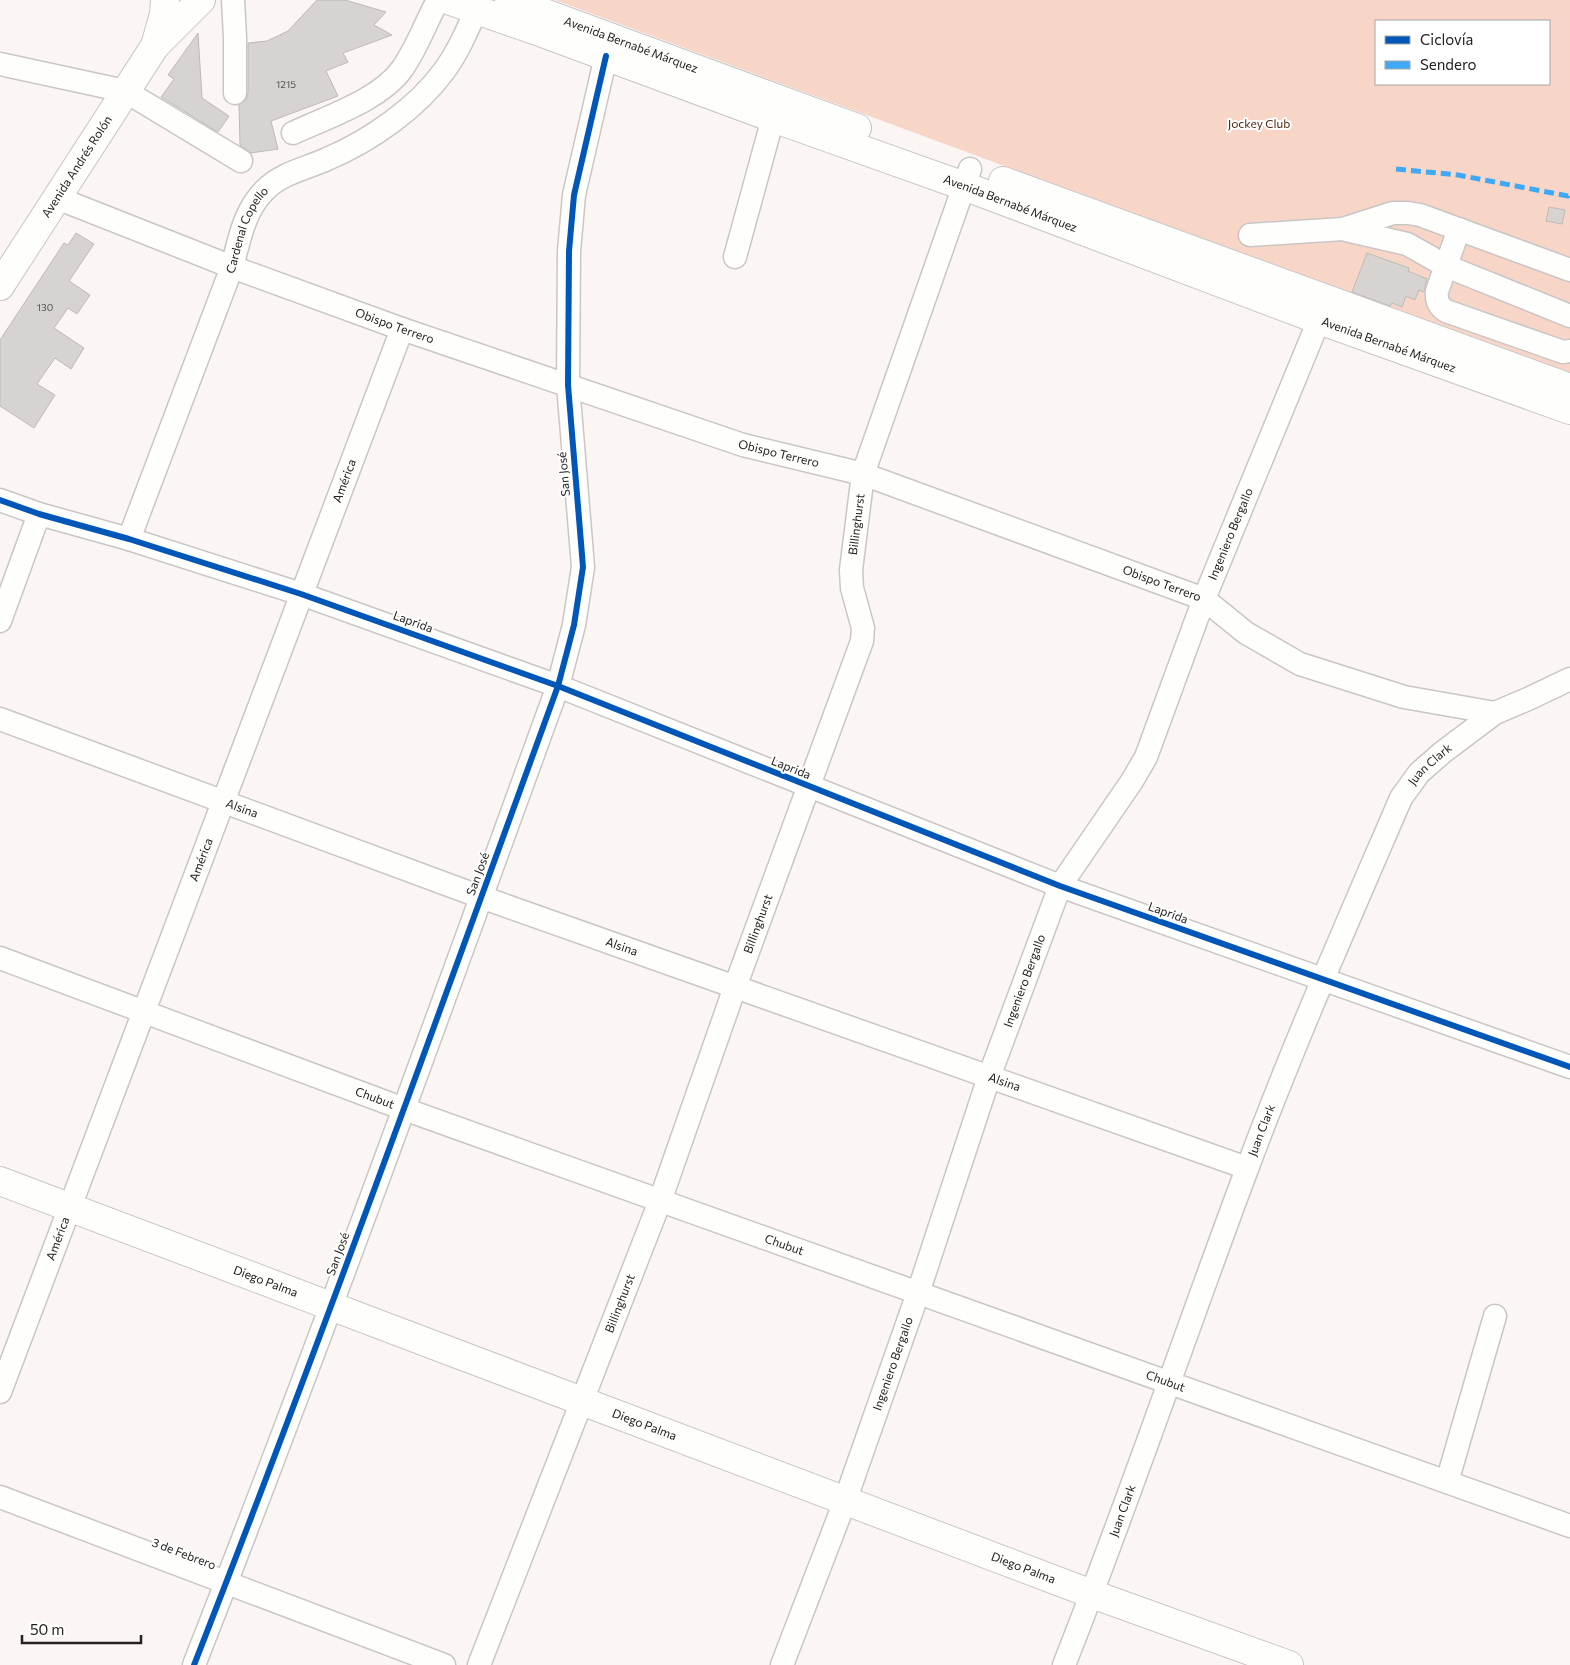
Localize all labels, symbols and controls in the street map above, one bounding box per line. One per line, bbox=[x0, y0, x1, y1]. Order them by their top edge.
street label: Avenida Bernabé Márquez bbox=[562, 13, 700, 75]
legend bbox=[1375, 20, 1550, 85]
text: Ciclovía bbox=[1420, 30, 1473, 48]
text: Sendero bbox=[1420, 55, 1477, 73]
house number: 1215 bbox=[276, 78, 296, 90]
street label: Avenida Andrés Rolón bbox=[38, 113, 114, 220]
park label: Jockey Club bbox=[1228, 116, 1290, 131]
street label: Avenida Bernabé Márquez bbox=[942, 171, 1079, 234]
street label: Cardenal Copello bbox=[222, 183, 271, 275]
house number: 130 bbox=[37, 301, 53, 313]
street label: Obispo Terrero bbox=[354, 305, 436, 345]
street label: Avenida Bernabé Márquez bbox=[1320, 314, 1458, 375]
street label: Obispo Terrero bbox=[737, 436, 821, 469]
street label: San José bbox=[554, 451, 573, 497]
street label: América bbox=[329, 457, 358, 504]
street label: Ingeniero Bergallo bbox=[1205, 485, 1255, 582]
street label: Billinghurst bbox=[845, 492, 867, 556]
street label: Obispo Terrero bbox=[1121, 562, 1203, 603]
street label: Laprida bbox=[392, 607, 435, 635]
street label: Juan Clark bbox=[1405, 740, 1454, 788]
street label: Laprida bbox=[770, 753, 813, 781]
street label: Alsina bbox=[224, 795, 260, 820]
street label: América bbox=[186, 836, 215, 883]
street label: San José bbox=[463, 850, 492, 897]
street label: Billinghurst bbox=[740, 892, 774, 955]
street label: Laprida bbox=[1147, 898, 1190, 926]
street label: Ingeniero Bergallo bbox=[1000, 932, 1047, 1029]
street label: Alsina bbox=[604, 934, 640, 958]
street label: Alsina bbox=[987, 1069, 1023, 1093]
street label: Chubut bbox=[354, 1083, 397, 1111]
street label: Juan Clark bbox=[1244, 1102, 1277, 1158]
street label: América bbox=[43, 1215, 72, 1262]
street label: San José bbox=[323, 1230, 352, 1277]
street label: Chubut bbox=[763, 1231, 806, 1257]
street label: Diego Palma bbox=[232, 1262, 300, 1299]
street label: Billinghurst bbox=[601, 1272, 637, 1335]
street label: Ingeniero Bergallo bbox=[869, 1315, 915, 1412]
street label: Chubut bbox=[1144, 1367, 1187, 1394]
street label: Diego Palma bbox=[611, 1405, 679, 1442]
street label: Juan Clark bbox=[1106, 1482, 1138, 1539]
street label: 3 de Febrero bbox=[150, 1534, 218, 1572]
street label: Diego Palma bbox=[989, 1549, 1058, 1586]
scale bar bbox=[22, 1612, 141, 1644]
text: 50 m bbox=[30, 1620, 64, 1638]

